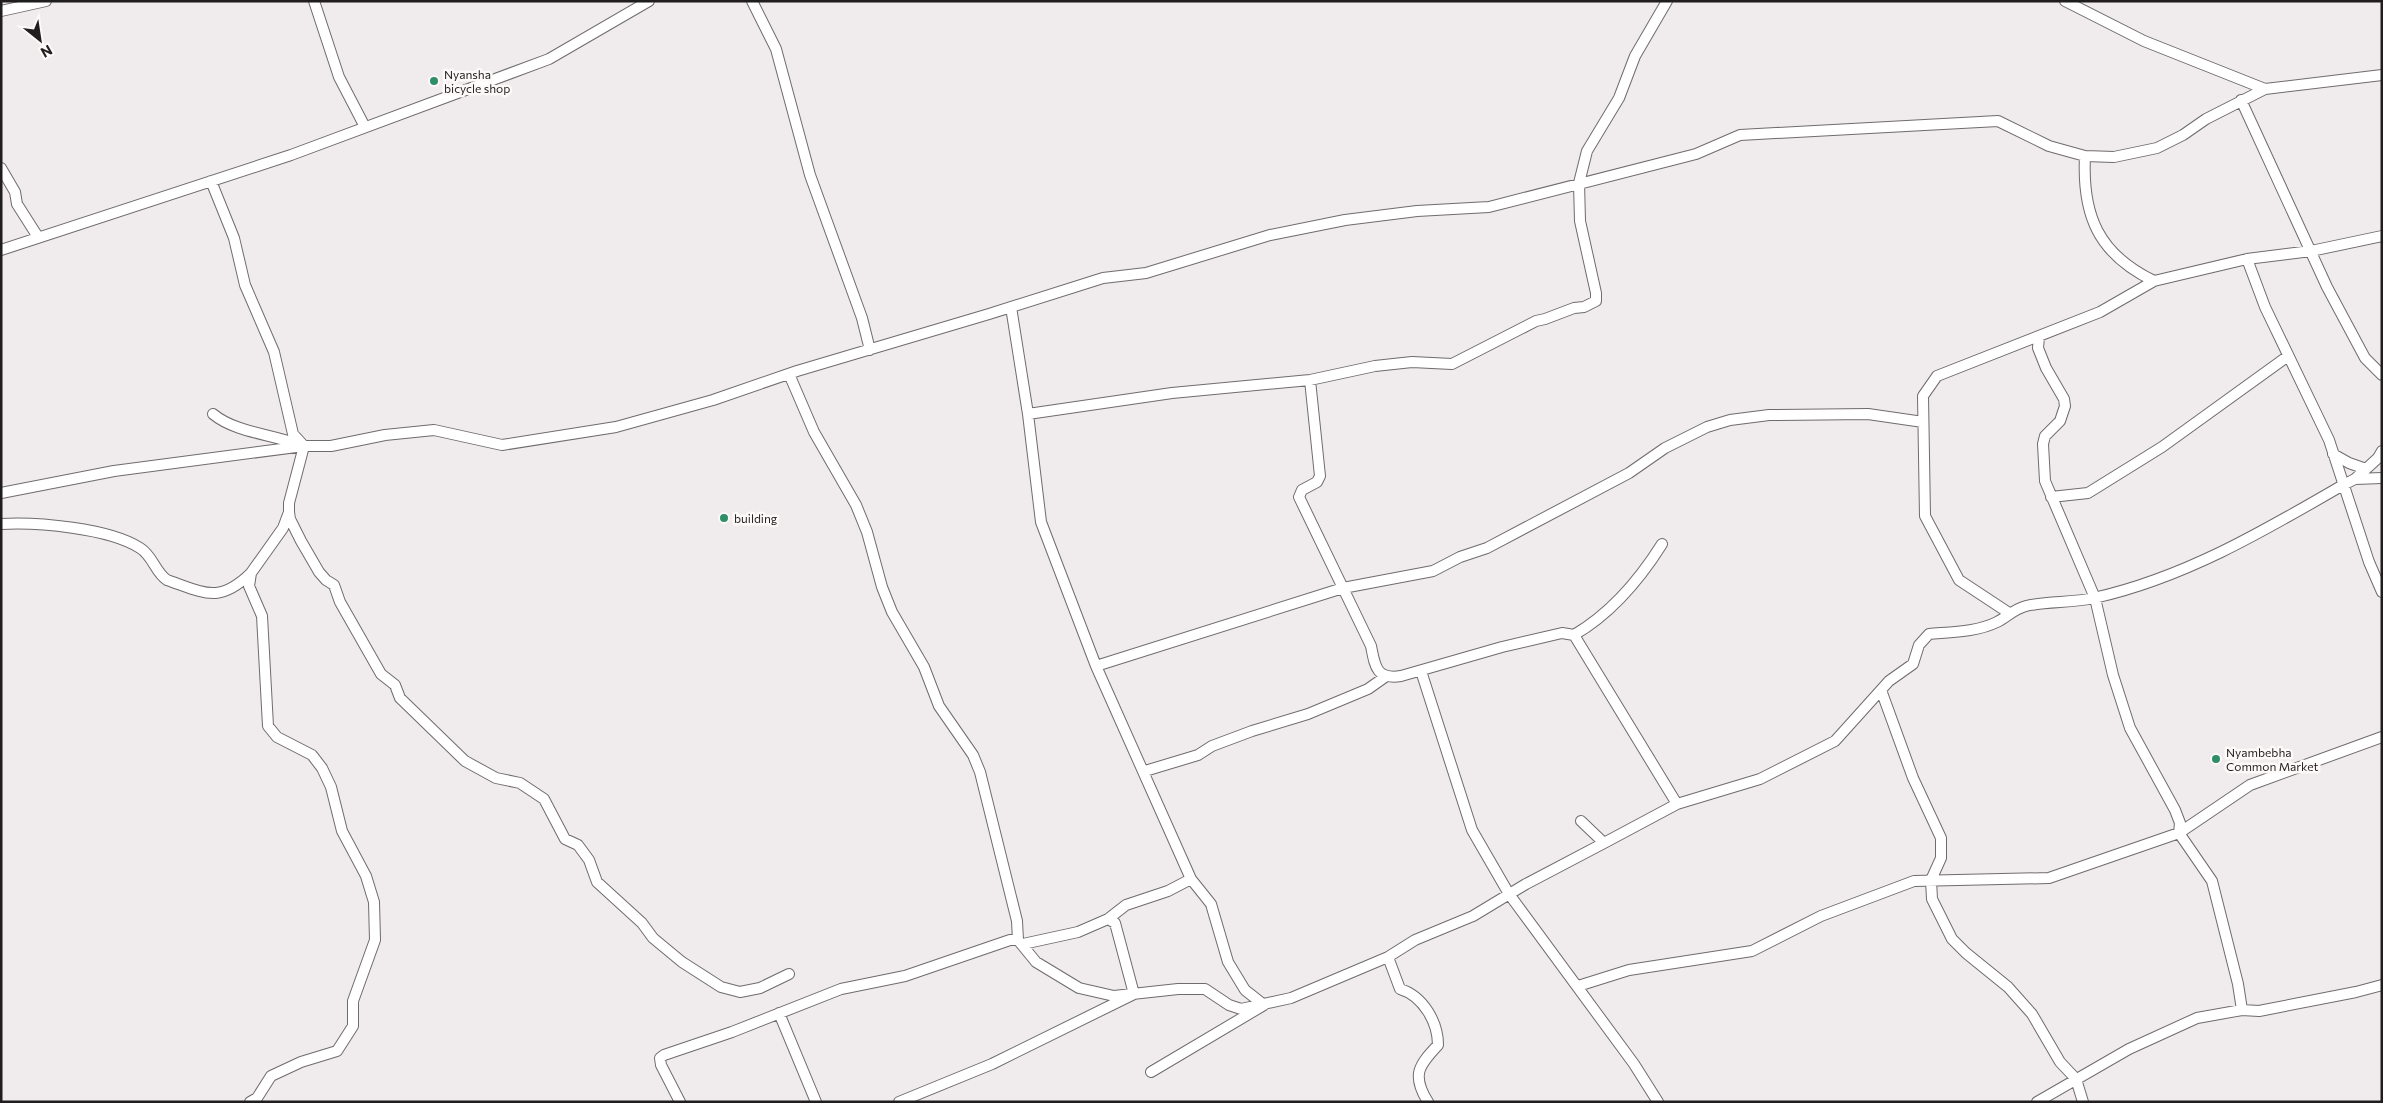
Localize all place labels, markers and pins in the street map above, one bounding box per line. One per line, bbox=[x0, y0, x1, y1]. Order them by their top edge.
place label: Nyansha bicycle shop bbox=[444, 67, 510, 95]
marker: Nyansha bicycle shop bbox=[428, 75, 440, 87]
place label: building bbox=[734, 511, 778, 525]
marker: building bbox=[718, 512, 730, 524]
place label: Nyambebha Common Market bbox=[2226, 745, 2319, 773]
marker: Nyambebha Common Market bbox=[2210, 753, 2222, 765]

